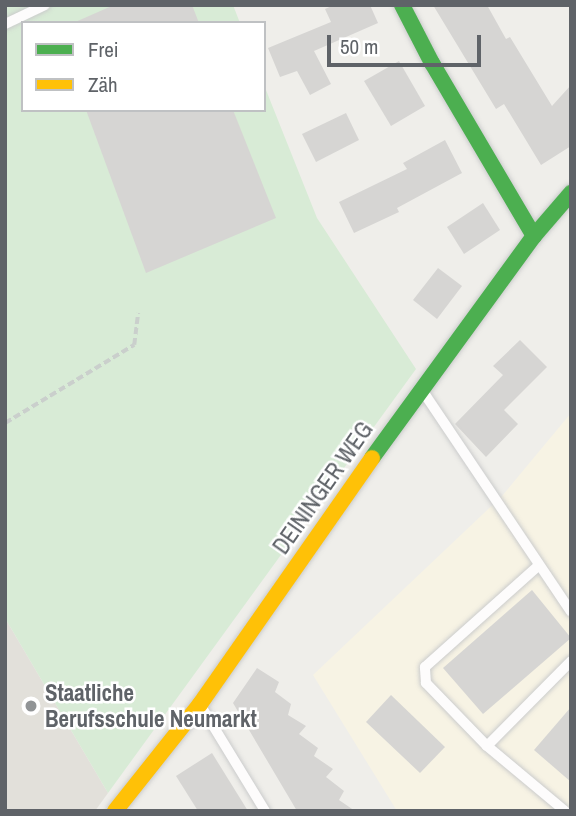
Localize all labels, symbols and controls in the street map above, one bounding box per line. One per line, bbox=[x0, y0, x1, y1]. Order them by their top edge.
legend bbox=[21, 21, 266, 112]
scale bar bbox=[331, 21, 485, 65]
text: 50 m bbox=[340, 32, 378, 61]
text: Frei bbox=[88, 35, 119, 64]
text: Zäh bbox=[88, 70, 118, 99]
street label: DEININGER WEG bbox=[267, 417, 379, 559]
place label: Staatliche Berufsschule Neumarkt bbox=[45, 679, 257, 733]
marker: Staatliche Berufsschule Neumarkt bbox=[23, 698, 39, 714]

